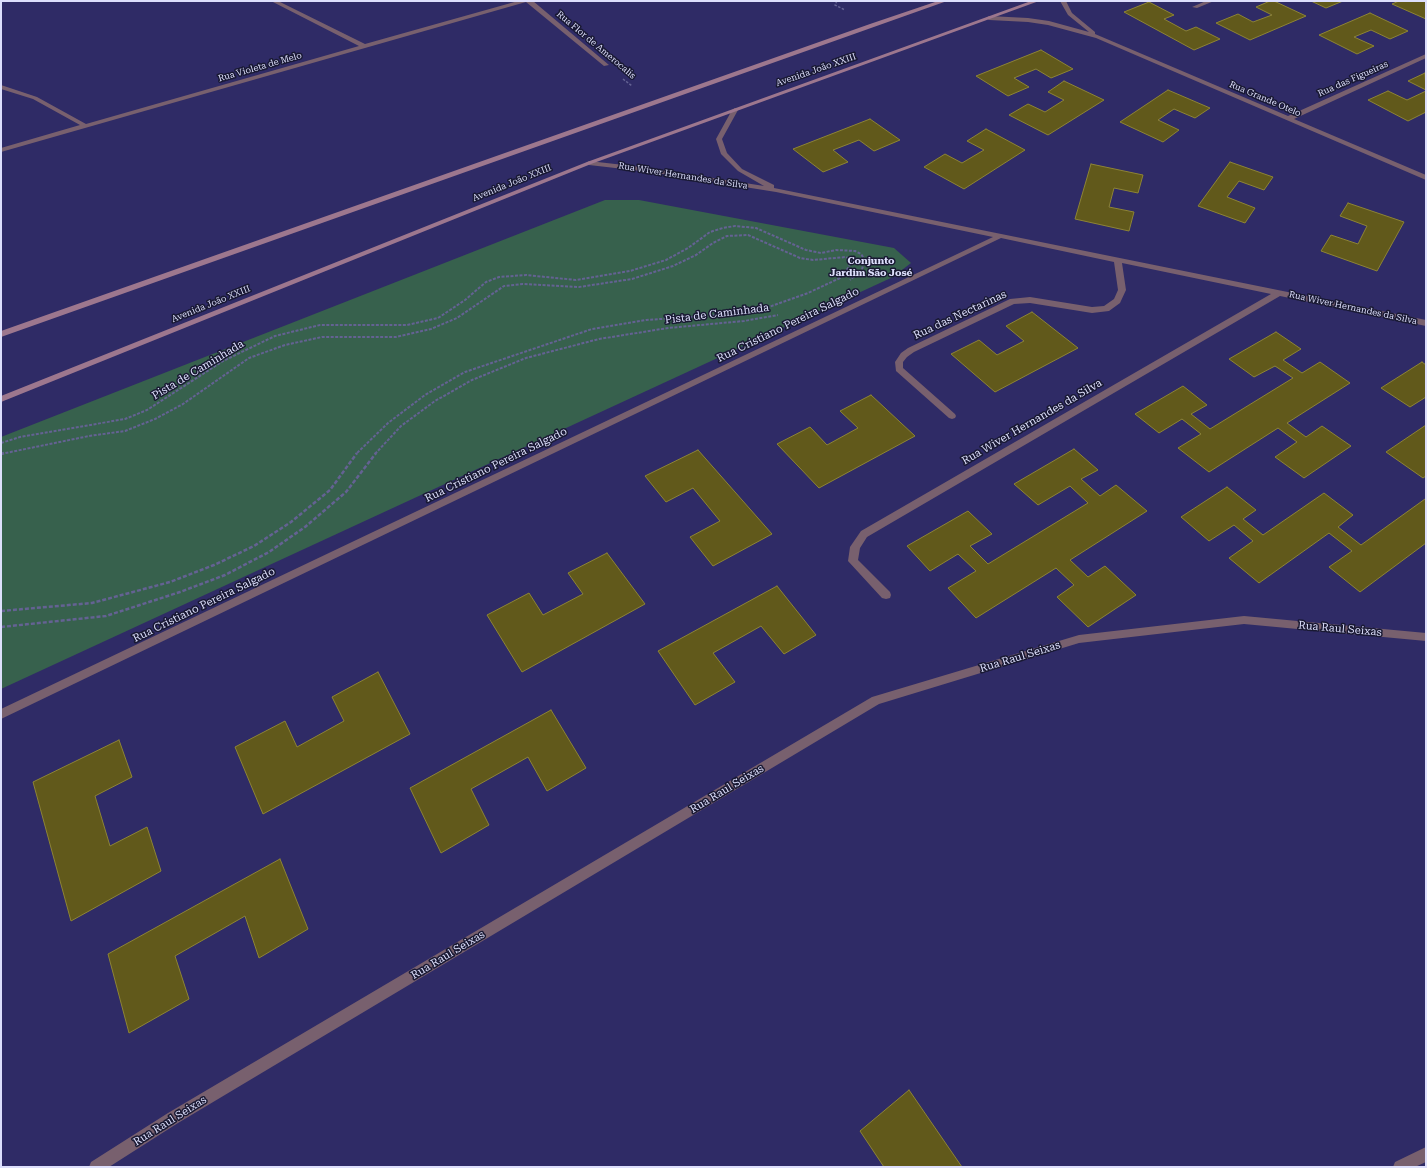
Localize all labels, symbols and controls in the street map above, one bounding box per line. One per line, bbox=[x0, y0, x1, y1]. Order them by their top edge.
street label: Rua Flor de Amerocalis bbox=[554, 9, 638, 81]
street label: Rua Violeta de Melo bbox=[217, 50, 303, 84]
street label: Avenida João XXIII bbox=[775, 51, 857, 89]
street label: Rua das Figueiras bbox=[1316, 59, 1390, 99]
street label: Rua Grande Otelo bbox=[1228, 79, 1302, 119]
street label: Rua Wiver Hernandes da Silva bbox=[618, 160, 748, 192]
street label: Avenida João XXIII bbox=[471, 162, 553, 204]
district label: Conjunto Jardim São José bbox=[830, 255, 912, 278]
street label: Avenida João XXIII bbox=[170, 283, 252, 325]
street label: Rua Cristiano Pereira Salgado bbox=[715, 285, 861, 365]
street label: Rua das Nectarinas bbox=[911, 288, 1009, 342]
street label: Rua Wiver Hernandes da Silva bbox=[1288, 289, 1418, 327]
street label: Pista de Caminhada bbox=[664, 301, 770, 327]
street label: Pista de Caminhada bbox=[150, 337, 246, 403]
street label: Rua Wiver Hernandes da Silva bbox=[960, 376, 1104, 468]
street label: Rua Cristiano Pereira Salgado bbox=[423, 425, 569, 505]
street label: Rua Cristiano Pereira Salgado bbox=[131, 565, 277, 645]
street label: Rua Raul Seixas bbox=[1298, 619, 1382, 639]
street label: Rua Raul Seixas bbox=[978, 638, 1062, 676]
street label: Rua Raul Seixas bbox=[688, 762, 766, 816]
street label: Rua Raul Seixas bbox=[409, 928, 487, 982]
street label: Rua Raul Seixas bbox=[131, 1093, 209, 1149]

